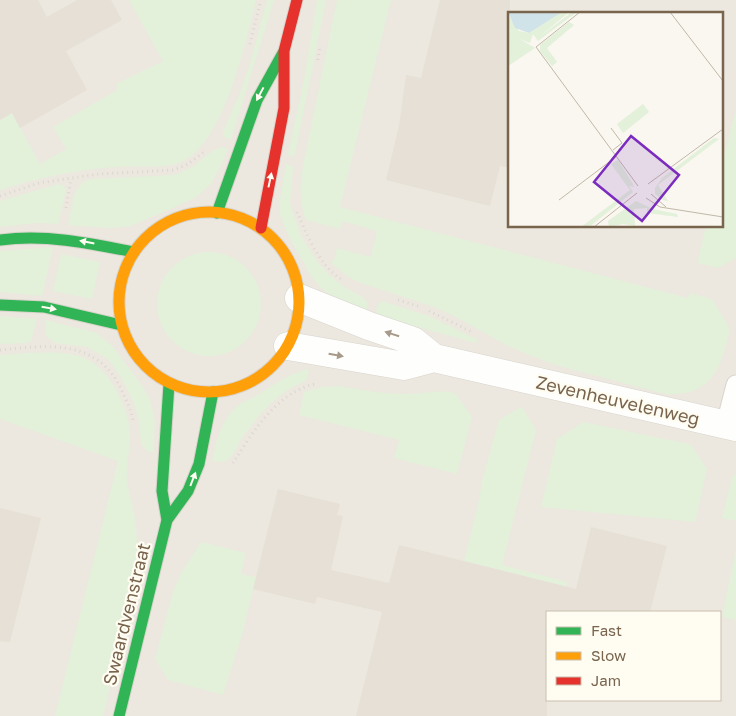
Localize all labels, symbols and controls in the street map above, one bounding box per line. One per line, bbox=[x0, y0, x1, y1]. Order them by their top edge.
inset map bbox=[508, 12, 724, 228]
one-way arrow bbox=[256, 87, 265, 101]
one-way arrow bbox=[267, 172, 275, 188]
one-way arrow bbox=[79, 238, 94, 246]
one-way arrow bbox=[41, 305, 57, 313]
one-way arrow bbox=[385, 329, 400, 337]
one-way arrow bbox=[328, 351, 344, 359]
street label: Zevenheuvelenweg bbox=[534, 370, 702, 430]
one-way arrow bbox=[190, 472, 197, 487]
street label: Swaardvenstraat bbox=[98, 541, 154, 687]
legend bbox=[546, 611, 721, 701]
text: Fast bbox=[591, 621, 622, 639]
text: Slow bbox=[591, 646, 626, 664]
text: Jam bbox=[591, 671, 621, 689]

